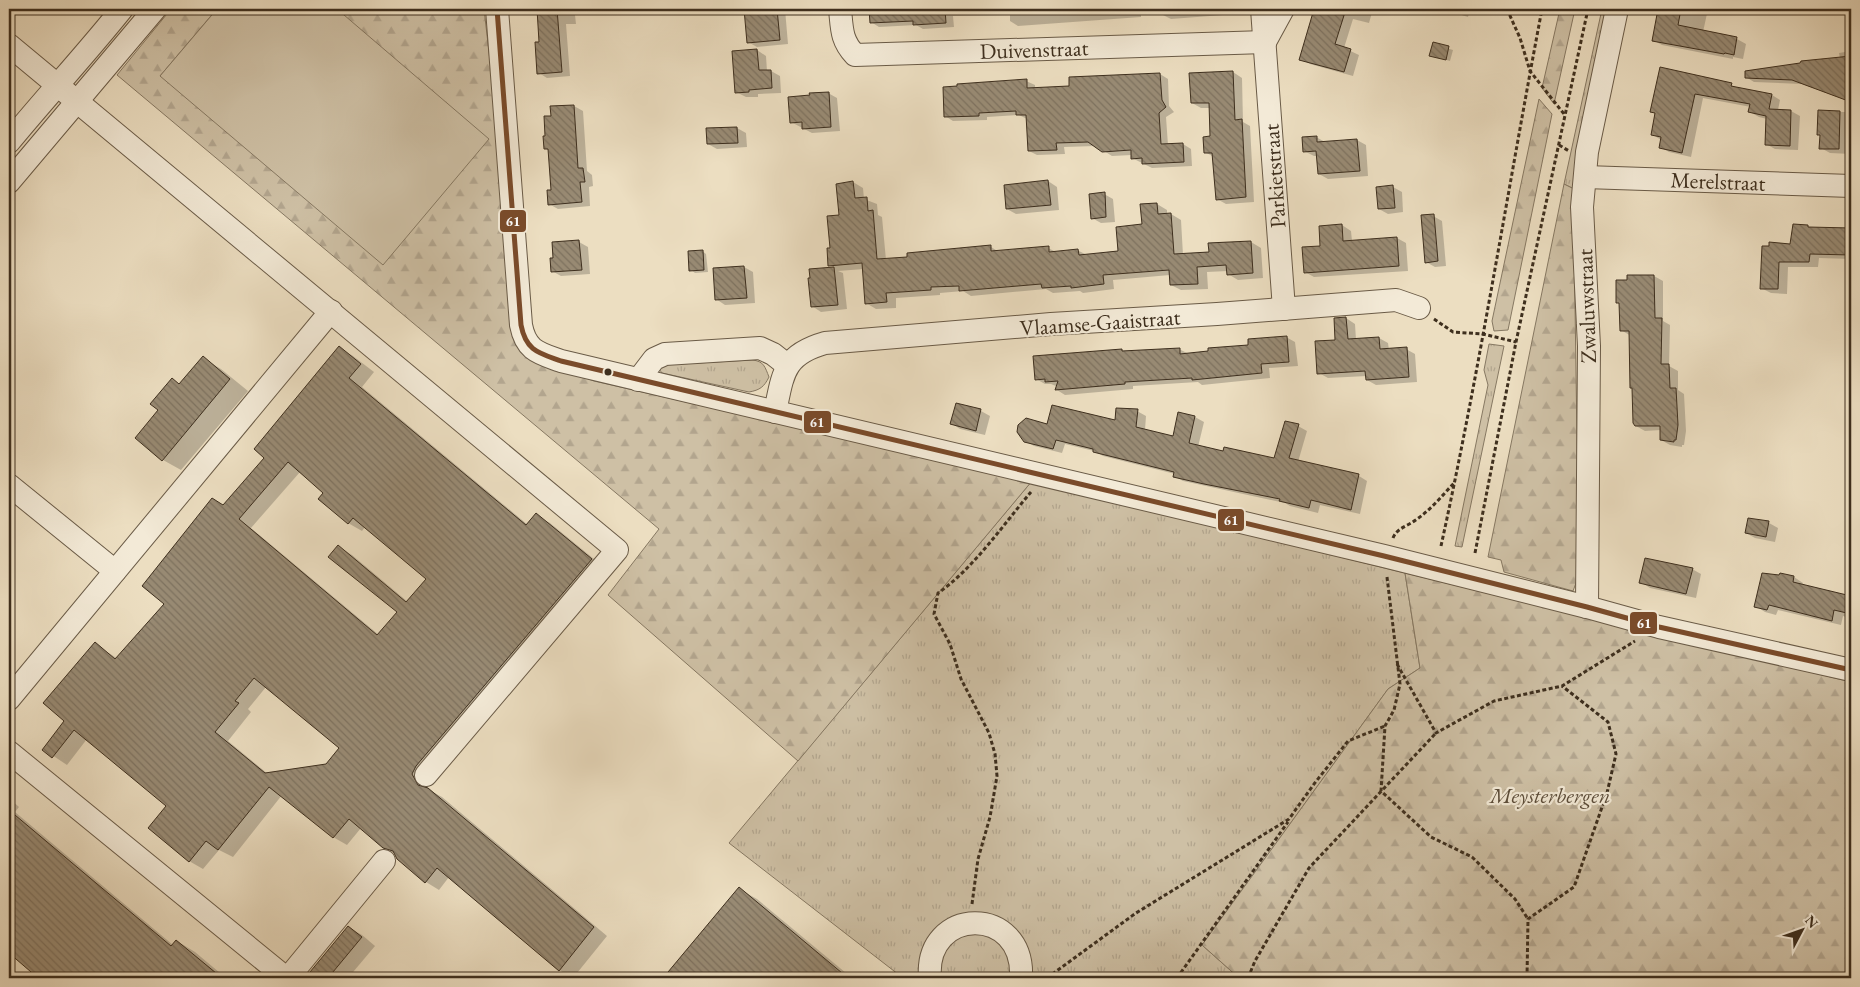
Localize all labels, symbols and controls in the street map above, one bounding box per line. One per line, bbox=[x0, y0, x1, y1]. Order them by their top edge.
street label: Duivenstraat bbox=[979, 33, 1089, 66]
street label: Parkietstraat bbox=[1256, 123, 1293, 229]
street label: Merelstraat bbox=[1670, 165, 1766, 198]
line badge: 61 bbox=[499, 209, 527, 233]
text: 61 bbox=[506, 212, 520, 230]
street label: Zwaluwstraat bbox=[1570, 248, 1603, 364]
street label: Vlaamse-Gaaistraat bbox=[1019, 302, 1182, 343]
unlabelled marker bbox=[603, 367, 613, 377]
line badge: 61 bbox=[803, 410, 832, 434]
text: 61 bbox=[810, 413, 824, 431]
line badge: 61 bbox=[1217, 508, 1245, 532]
text: 61 bbox=[1224, 511, 1238, 529]
line badge: 61 bbox=[1629, 611, 1658, 635]
text: 61 bbox=[1637, 614, 1651, 632]
park label: Meysterbergen bbox=[1488, 781, 1610, 810]
north arrow bbox=[1778, 904, 1828, 954]
text: N bbox=[1801, 911, 1823, 932]

